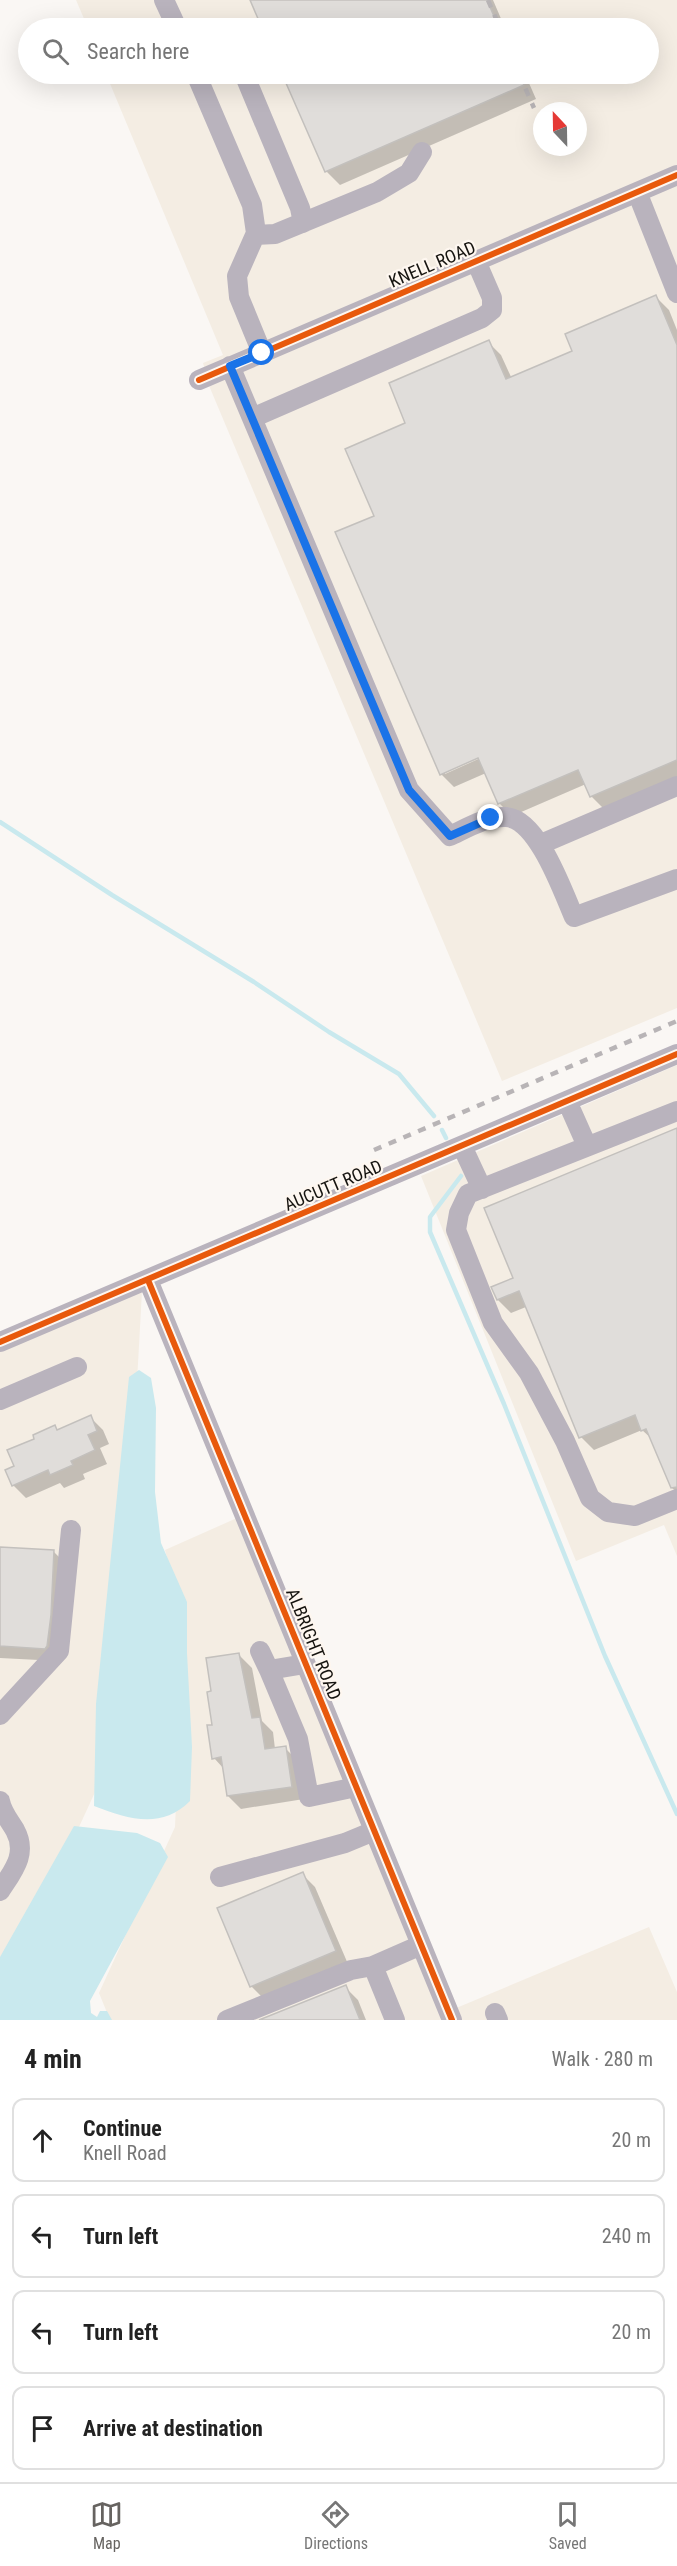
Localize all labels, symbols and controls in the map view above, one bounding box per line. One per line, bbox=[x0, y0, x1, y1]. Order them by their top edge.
search box bbox=[18, 18, 659, 84]
icon: search bbox=[39, 35, 72, 68]
text: Search here bbox=[87, 39, 189, 64]
north arrow bbox=[533, 102, 587, 156]
street label: KNELL ROAD bbox=[386, 236, 478, 292]
route start bbox=[248, 339, 274, 365]
route end bbox=[477, 804, 503, 830]
street label: AUCUTT ROAD bbox=[281, 1155, 385, 1215]
street label: ALBRIGHT ROAD bbox=[282, 1585, 346, 1703]
text: 4 min bbox=[24, 2044, 82, 2074]
text: Walk · 280 m bbox=[552, 2047, 653, 2071]
text: Continue bbox=[83, 2116, 162, 2141]
icon: ahead bbox=[26, 2124, 59, 2157]
text: 20 m bbox=[612, 2128, 651, 2152]
text: Knell Road bbox=[83, 2141, 167, 2165]
icon: left bbox=[26, 2220, 59, 2253]
text: Turn left bbox=[83, 2224, 158, 2249]
text: 240 m bbox=[602, 2224, 651, 2248]
icon: left bbox=[26, 2316, 59, 2349]
text: Turn left bbox=[83, 2320, 158, 2345]
text: 20 m bbox=[612, 2320, 651, 2344]
icon: arrive bbox=[26, 2412, 59, 2445]
text: Arrive at destination bbox=[83, 2416, 263, 2441]
tab: Map bbox=[90, 2498, 123, 2553]
tab: Directions bbox=[304, 2498, 368, 2553]
tab: Saved bbox=[549, 2498, 587, 2553]

